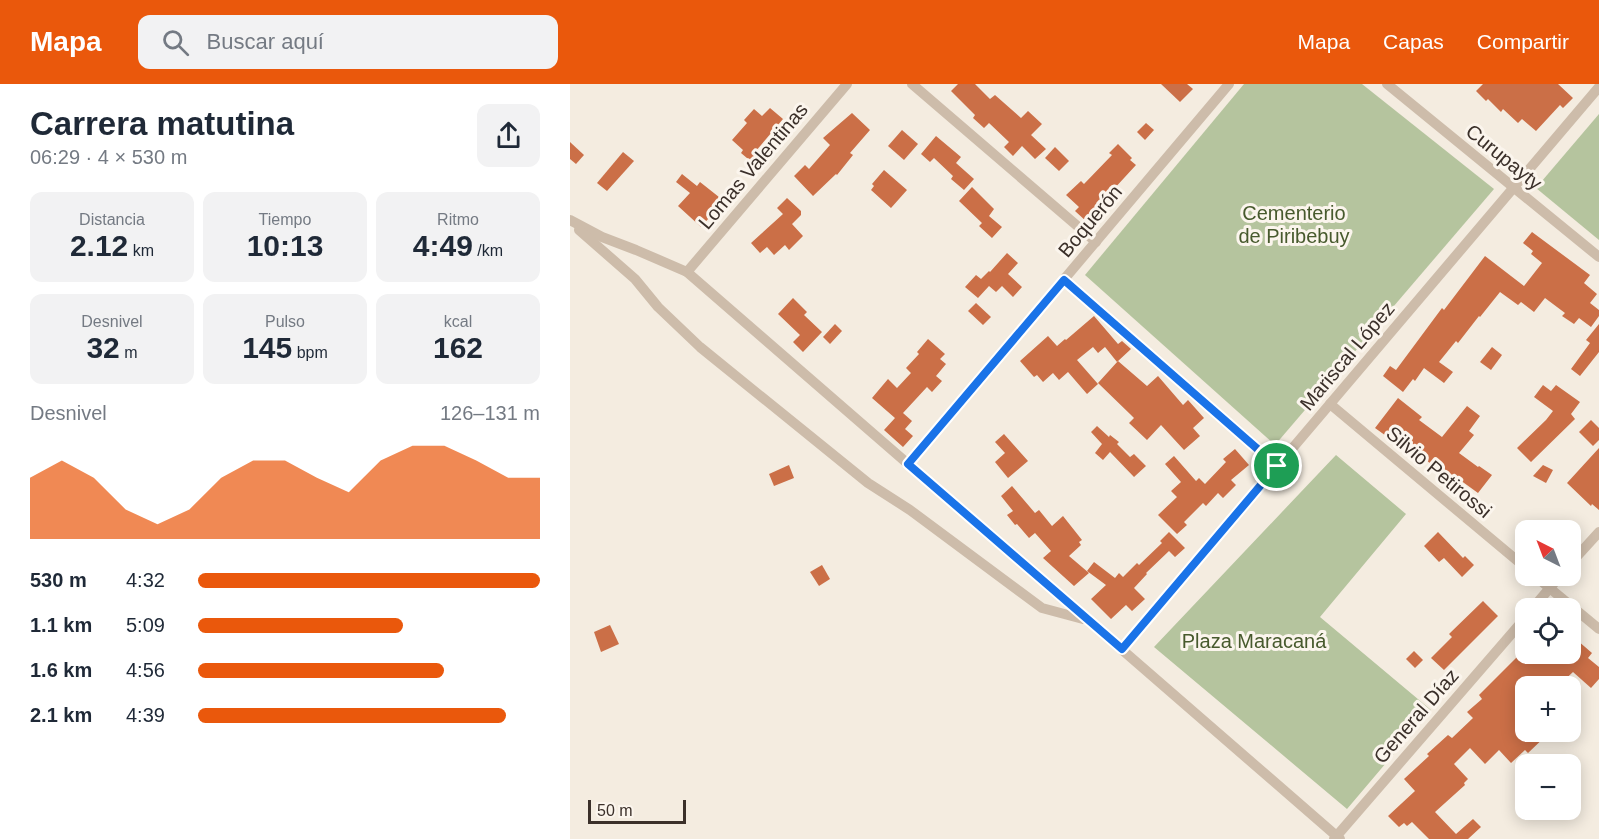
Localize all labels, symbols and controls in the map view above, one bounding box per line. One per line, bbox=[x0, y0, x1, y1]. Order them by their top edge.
search box bbox=[138, 15, 558, 69]
text: Mapa bbox=[30, 26, 102, 57]
icon: search bbox=[159, 26, 192, 59]
text: Buscar aquí bbox=[207, 29, 324, 54]
text: Mapa bbox=[1298, 30, 1350, 53]
text: Capas bbox=[1383, 30, 1444, 53]
text: Compartir bbox=[1477, 30, 1569, 53]
street label: Lomas Valentinas bbox=[694, 99, 812, 233]
button: share bbox=[477, 104, 540, 167]
text: Carrera matutina bbox=[30, 105, 294, 142]
street label: Curupayty bbox=[1462, 120, 1546, 194]
text: 06:29 · 4 × 530 m bbox=[30, 146, 187, 168]
street label: Boquerón bbox=[1054, 181, 1126, 261]
park label: Cementerio de Piribebuy bbox=[1238, 202, 1350, 247]
text: Distancia bbox=[79, 211, 145, 228]
text: Tiempo bbox=[259, 211, 311, 228]
text: Ritmo bbox=[437, 211, 479, 228]
text: 2.12 bbox=[70, 229, 128, 262]
text: 10:13 bbox=[247, 229, 323, 262]
text: 4:49 bbox=[413, 229, 473, 262]
text: km bbox=[128, 242, 154, 259]
text: /km bbox=[473, 242, 503, 259]
street label: Mariscal López bbox=[1295, 297, 1399, 415]
text: Desnivel bbox=[81, 313, 143, 330]
text: Pulso bbox=[265, 313, 305, 330]
text: kcal bbox=[444, 313, 472, 330]
text: 32 bbox=[86, 331, 120, 364]
text: 145 bbox=[242, 331, 292, 364]
text: 162 bbox=[433, 331, 483, 364]
text: m bbox=[120, 344, 138, 361]
text: bpm bbox=[292, 344, 328, 361]
text: Desnivel bbox=[30, 402, 107, 424]
text: 126–131 m bbox=[440, 402, 540, 424]
street label: Silvio Petirossi bbox=[1382, 422, 1496, 522]
pin bbox=[1251, 440, 1302, 491]
icon: arrive bbox=[1260, 449, 1293, 482]
north arrow bbox=[1515, 520, 1581, 586]
map controls bbox=[1515, 520, 1581, 820]
text: 530 m bbox=[30, 569, 87, 591]
text: 4:32 bbox=[126, 569, 165, 591]
button: locate bbox=[1515, 598, 1581, 664]
text: 1.1 km bbox=[30, 614, 92, 636]
text: 5:09 bbox=[126, 614, 165, 636]
park label: Plaza Maracaná bbox=[1182, 630, 1327, 652]
text: 1.6 km bbox=[30, 659, 92, 681]
text: 4:56 bbox=[126, 659, 165, 681]
street label: General Díaz bbox=[1369, 664, 1463, 768]
button: + bbox=[1515, 676, 1581, 742]
text: 2.1 km bbox=[30, 704, 92, 726]
text: 4:39 bbox=[126, 704, 165, 726]
button: − bbox=[1515, 754, 1581, 820]
scale bar bbox=[588, 797, 686, 824]
text: 50 m bbox=[597, 802, 633, 819]

